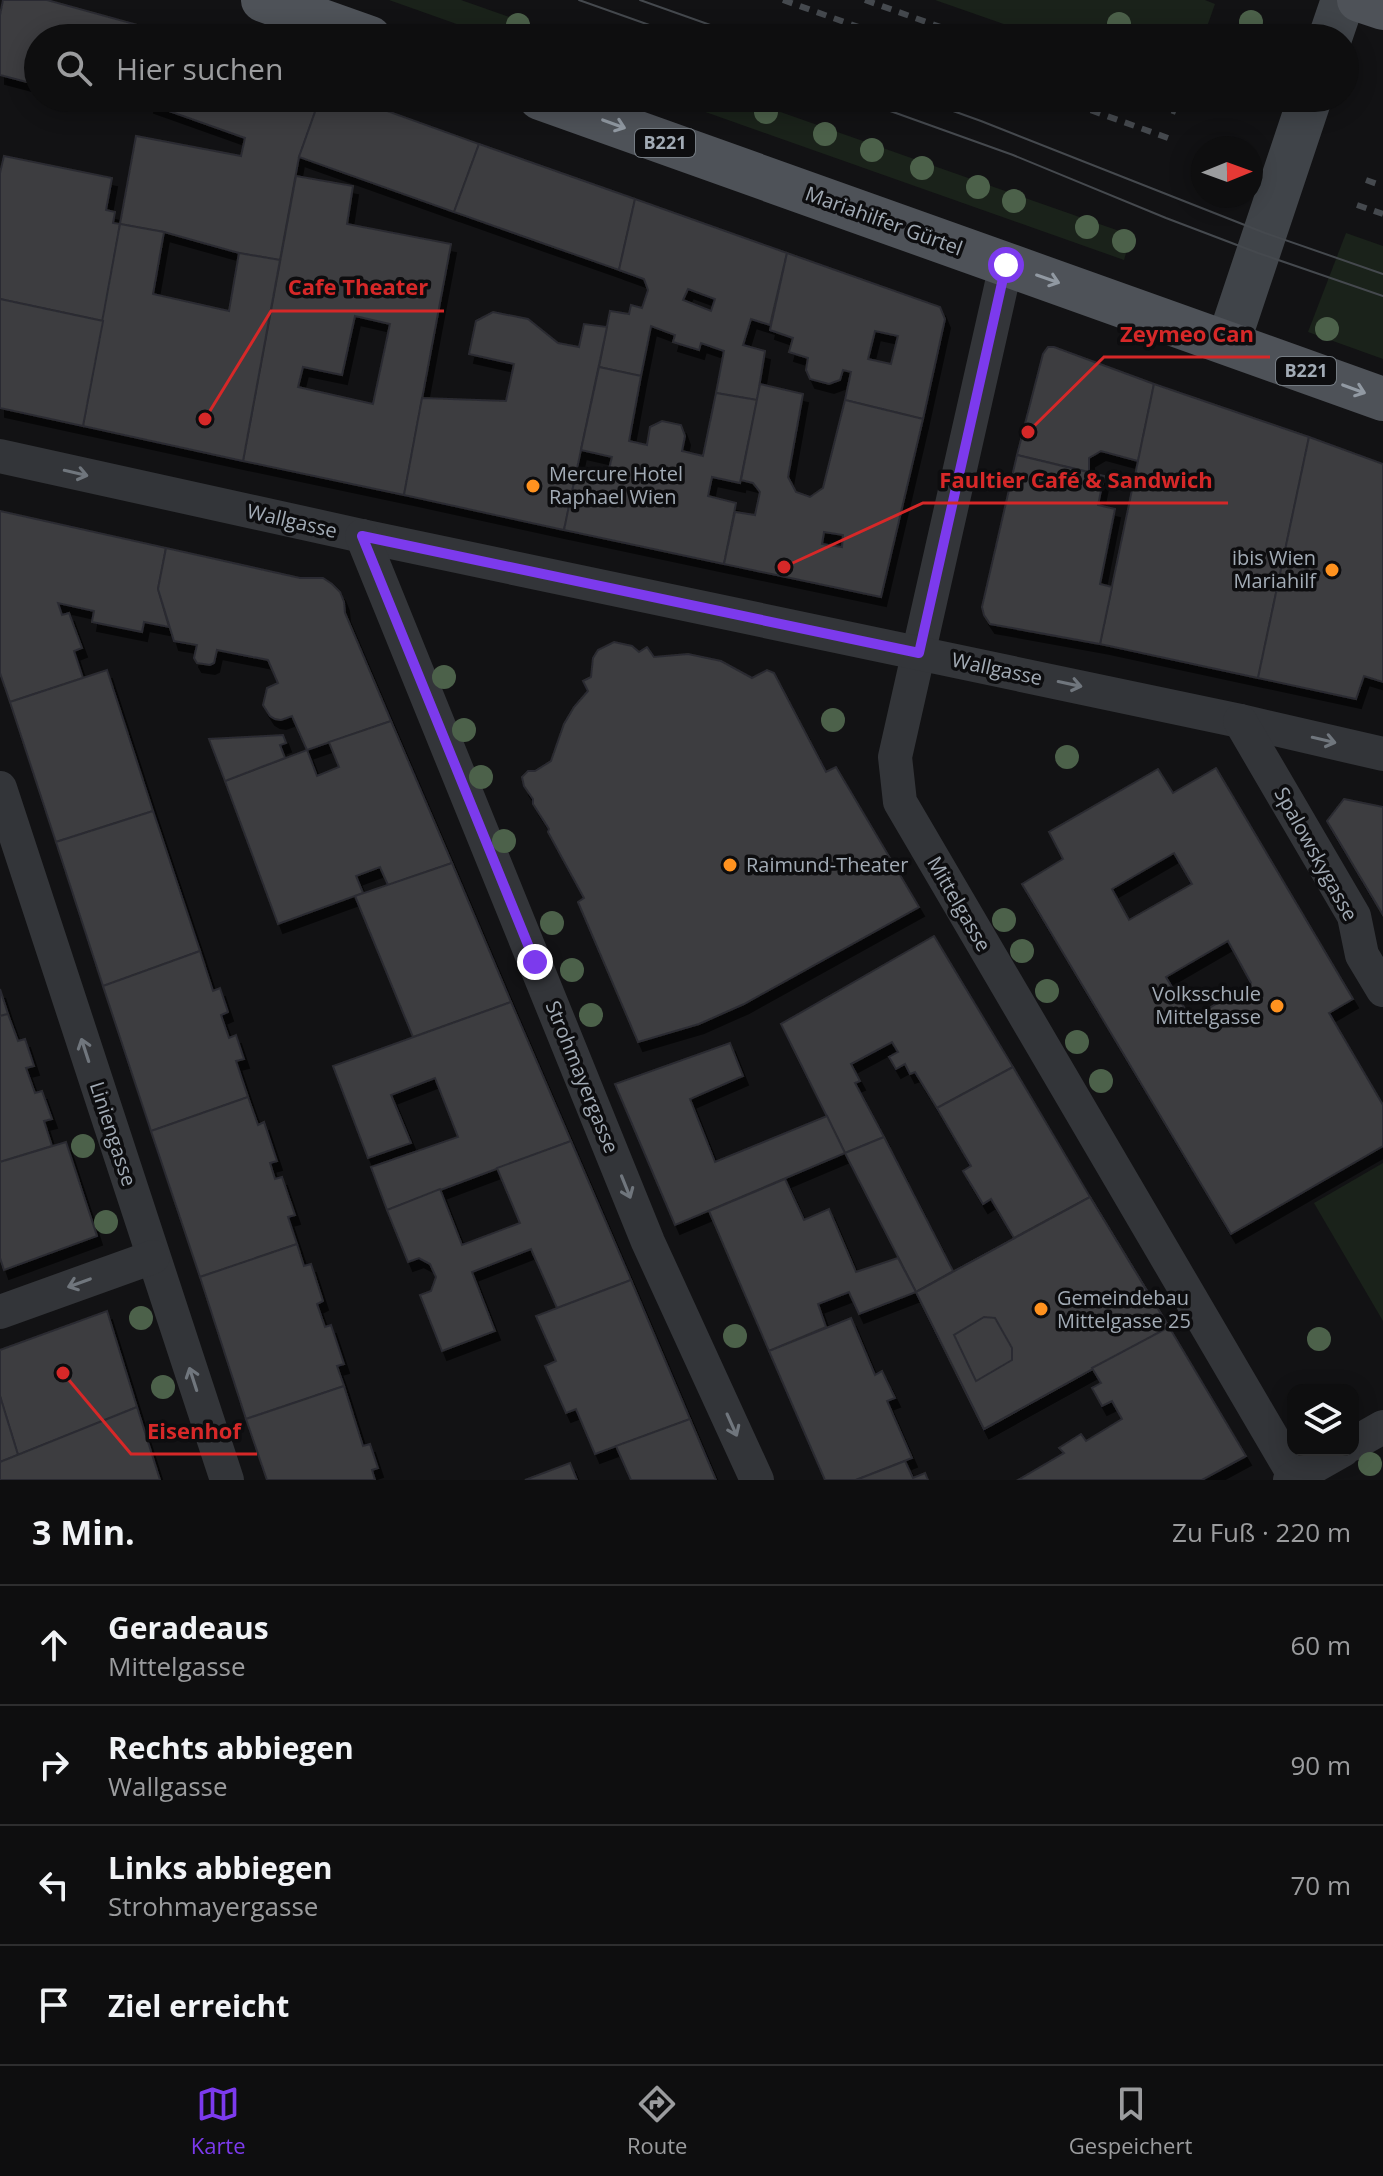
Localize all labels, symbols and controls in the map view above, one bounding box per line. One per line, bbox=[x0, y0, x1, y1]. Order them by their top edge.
search box bbox=[24, 24, 1359, 112]
icon: search bbox=[52, 46, 96, 90]
text: Hier suchen bbox=[116, 48, 283, 89]
one-way arrow bbox=[601, 118, 626, 133]
road number: B221 bbox=[635, 129, 695, 157]
north arrow bbox=[1191, 136, 1263, 208]
street label: Mariahilfer Gürtel bbox=[802, 180, 967, 262]
route start bbox=[988, 247, 1024, 283]
callout: Cafe Theater bbox=[271, 265, 444, 311]
text: Cafe Theater bbox=[288, 271, 428, 301]
one-way arrow bbox=[1035, 273, 1060, 288]
callout: Zeymeo Can bbox=[1104, 311, 1270, 357]
text: Zeymeo Can bbox=[1120, 318, 1254, 348]
road number: B221 bbox=[1276, 357, 1336, 385]
one-way arrow bbox=[1341, 383, 1366, 397]
callout: Faultier Café & Sandwich bbox=[923, 457, 1228, 503]
place label: Mercure Hotel Raphael Wien bbox=[549, 460, 683, 510]
text: Faultier Café & Sandwich bbox=[939, 464, 1213, 494]
one-way arrow bbox=[63, 466, 88, 481]
marker: Mercure Hotel Raphael Wien bbox=[524, 477, 542, 495]
street label: Wallgasse bbox=[244, 497, 340, 544]
place label: ibis Wien Mariahilf bbox=[1232, 544, 1317, 594]
marker: ibis Wien Mariahilf bbox=[1323, 561, 1341, 579]
street label: Wallgasse bbox=[949, 646, 1045, 691]
one-way arrow bbox=[1057, 678, 1082, 693]
one-way arrow bbox=[1310, 733, 1336, 748]
street label: Spalowskygasse bbox=[1268, 782, 1364, 926]
place label: Raimund-Theater bbox=[746, 851, 908, 878]
street label: Mittelgasse bbox=[921, 851, 998, 956]
marker: Raimund-Theater bbox=[721, 856, 739, 874]
route end bbox=[517, 944, 553, 980]
place label: Volksschule Mittelgasse bbox=[1152, 980, 1261, 1030]
street label: Strohmayergasse bbox=[540, 997, 625, 1157]
marker: Volksschule Mittelgasse bbox=[1268, 997, 1286, 1015]
one-way arrow bbox=[77, 1038, 92, 1063]
street label: Liniengasse bbox=[84, 1078, 143, 1190]
one-way arrow bbox=[620, 1174, 635, 1199]
one-way arrow bbox=[67, 1277, 92, 1292]
place label: Gemeindebau Mittelgasse 25 bbox=[1057, 1284, 1191, 1334]
marker: Gemeindebau Mittelgasse 25 bbox=[1032, 1300, 1050, 1318]
one-way arrow bbox=[185, 1367, 200, 1392]
map controls bbox=[1287, 1384, 1359, 1456]
button: layers bbox=[1287, 1384, 1359, 1456]
callout: Eisenhof bbox=[131, 1408, 257, 1454]
one-way arrow bbox=[725, 1412, 740, 1436]
text: Eisenhof bbox=[147, 1415, 242, 1445]
text: 3 Min. bbox=[32, 1509, 135, 1555]
text: Zu Fuß · 220 m bbox=[1172, 1514, 1351, 1550]
text: Geradeaus bbox=[108, 1607, 269, 1648]
icon: ahead bbox=[32, 1623, 76, 1667]
text: 60 m bbox=[1290, 1627, 1351, 1663]
text: Mittelgasse bbox=[108, 1648, 246, 1684]
text: Rechts abbiegen bbox=[108, 1727, 354, 1768]
icon: right bbox=[32, 1743, 76, 1787]
text: 90 m bbox=[1290, 1747, 1351, 1783]
text: Wallgasse bbox=[108, 1768, 228, 1804]
text: Links abbiegen bbox=[108, 1847, 333, 1888]
icon: left bbox=[32, 1863, 76, 1907]
text: 70 m bbox=[1290, 1867, 1351, 1903]
text: Strohmayergasse bbox=[108, 1888, 318, 1924]
icon: arrive bbox=[32, 1983, 76, 2027]
text: Ziel erreicht bbox=[108, 1985, 289, 2026]
tab: Karte bbox=[191, 2082, 246, 2160]
tab: Route bbox=[627, 2082, 687, 2160]
tab: Gespeichert bbox=[1069, 2082, 1192, 2160]

